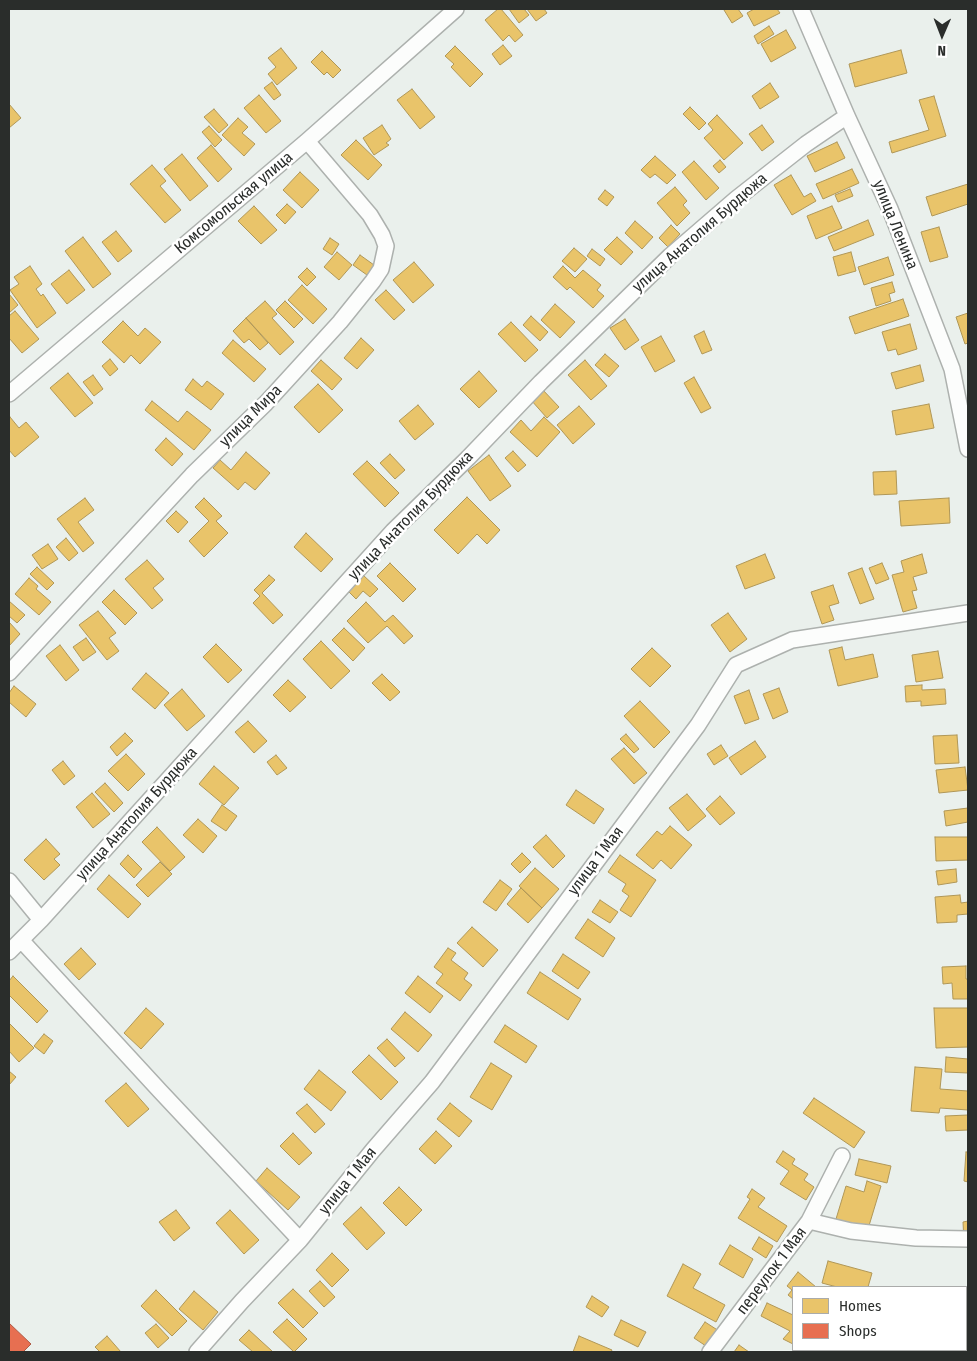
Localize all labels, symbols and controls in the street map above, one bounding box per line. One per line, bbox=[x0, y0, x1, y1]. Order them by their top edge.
north arrow bbox=[917, 10, 967, 60]
text: N bbox=[937, 42, 946, 59]
street label: Комсомольская улица bbox=[171, 148, 297, 258]
street label: улица Анатолия Бурдюжа bbox=[629, 169, 771, 297]
street label: улица Ленина bbox=[868, 178, 922, 272]
street label: улица Мира bbox=[216, 381, 286, 451]
street label: улица Анатолия Бурдюжа bbox=[344, 447, 478, 585]
street label: улица Анатолия Бурдюжа bbox=[72, 744, 202, 884]
street label: улица 1 Мая bbox=[564, 823, 628, 899]
street label: улица 1 Мая bbox=[315, 1143, 381, 1219]
street label: переулок 1 Мая bbox=[733, 1223, 811, 1319]
legend bbox=[792, 1286, 967, 1351]
text: Homes bbox=[839, 1297, 881, 1315]
text: Shops bbox=[839, 1322, 877, 1340]

